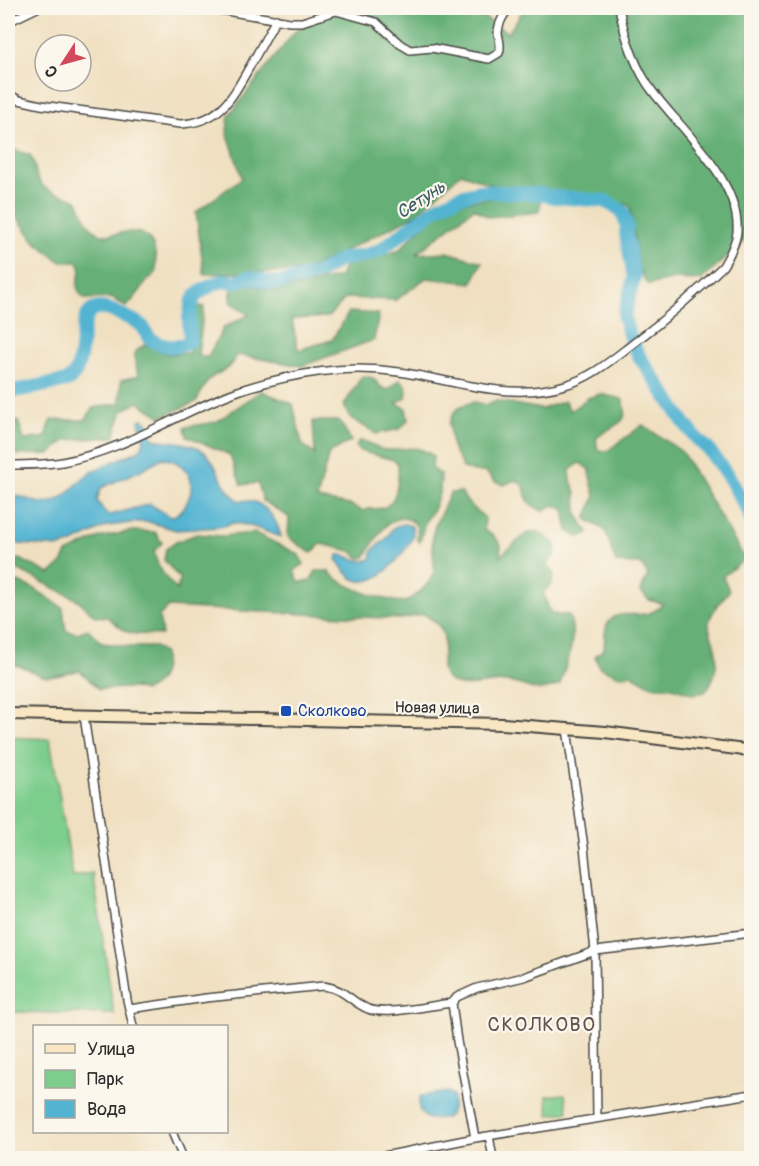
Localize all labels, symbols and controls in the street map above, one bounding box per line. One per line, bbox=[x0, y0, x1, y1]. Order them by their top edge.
north arrow bbox=[33, 33, 93, 93]
text: С bbox=[41, 61, 63, 81]
water label: Сетунь bbox=[392, 175, 450, 224]
street label: Новая улица bbox=[394, 697, 480, 719]
place label: Сколково bbox=[298, 701, 367, 721]
marker: Сколково bbox=[279, 704, 293, 718]
district label: СКОЛКОВО bbox=[488, 1012, 596, 1037]
legend bbox=[33, 1025, 228, 1133]
text: Улица bbox=[87, 1038, 135, 1061]
text: Парк bbox=[87, 1068, 124, 1091]
text: Вода bbox=[87, 1098, 126, 1121]

